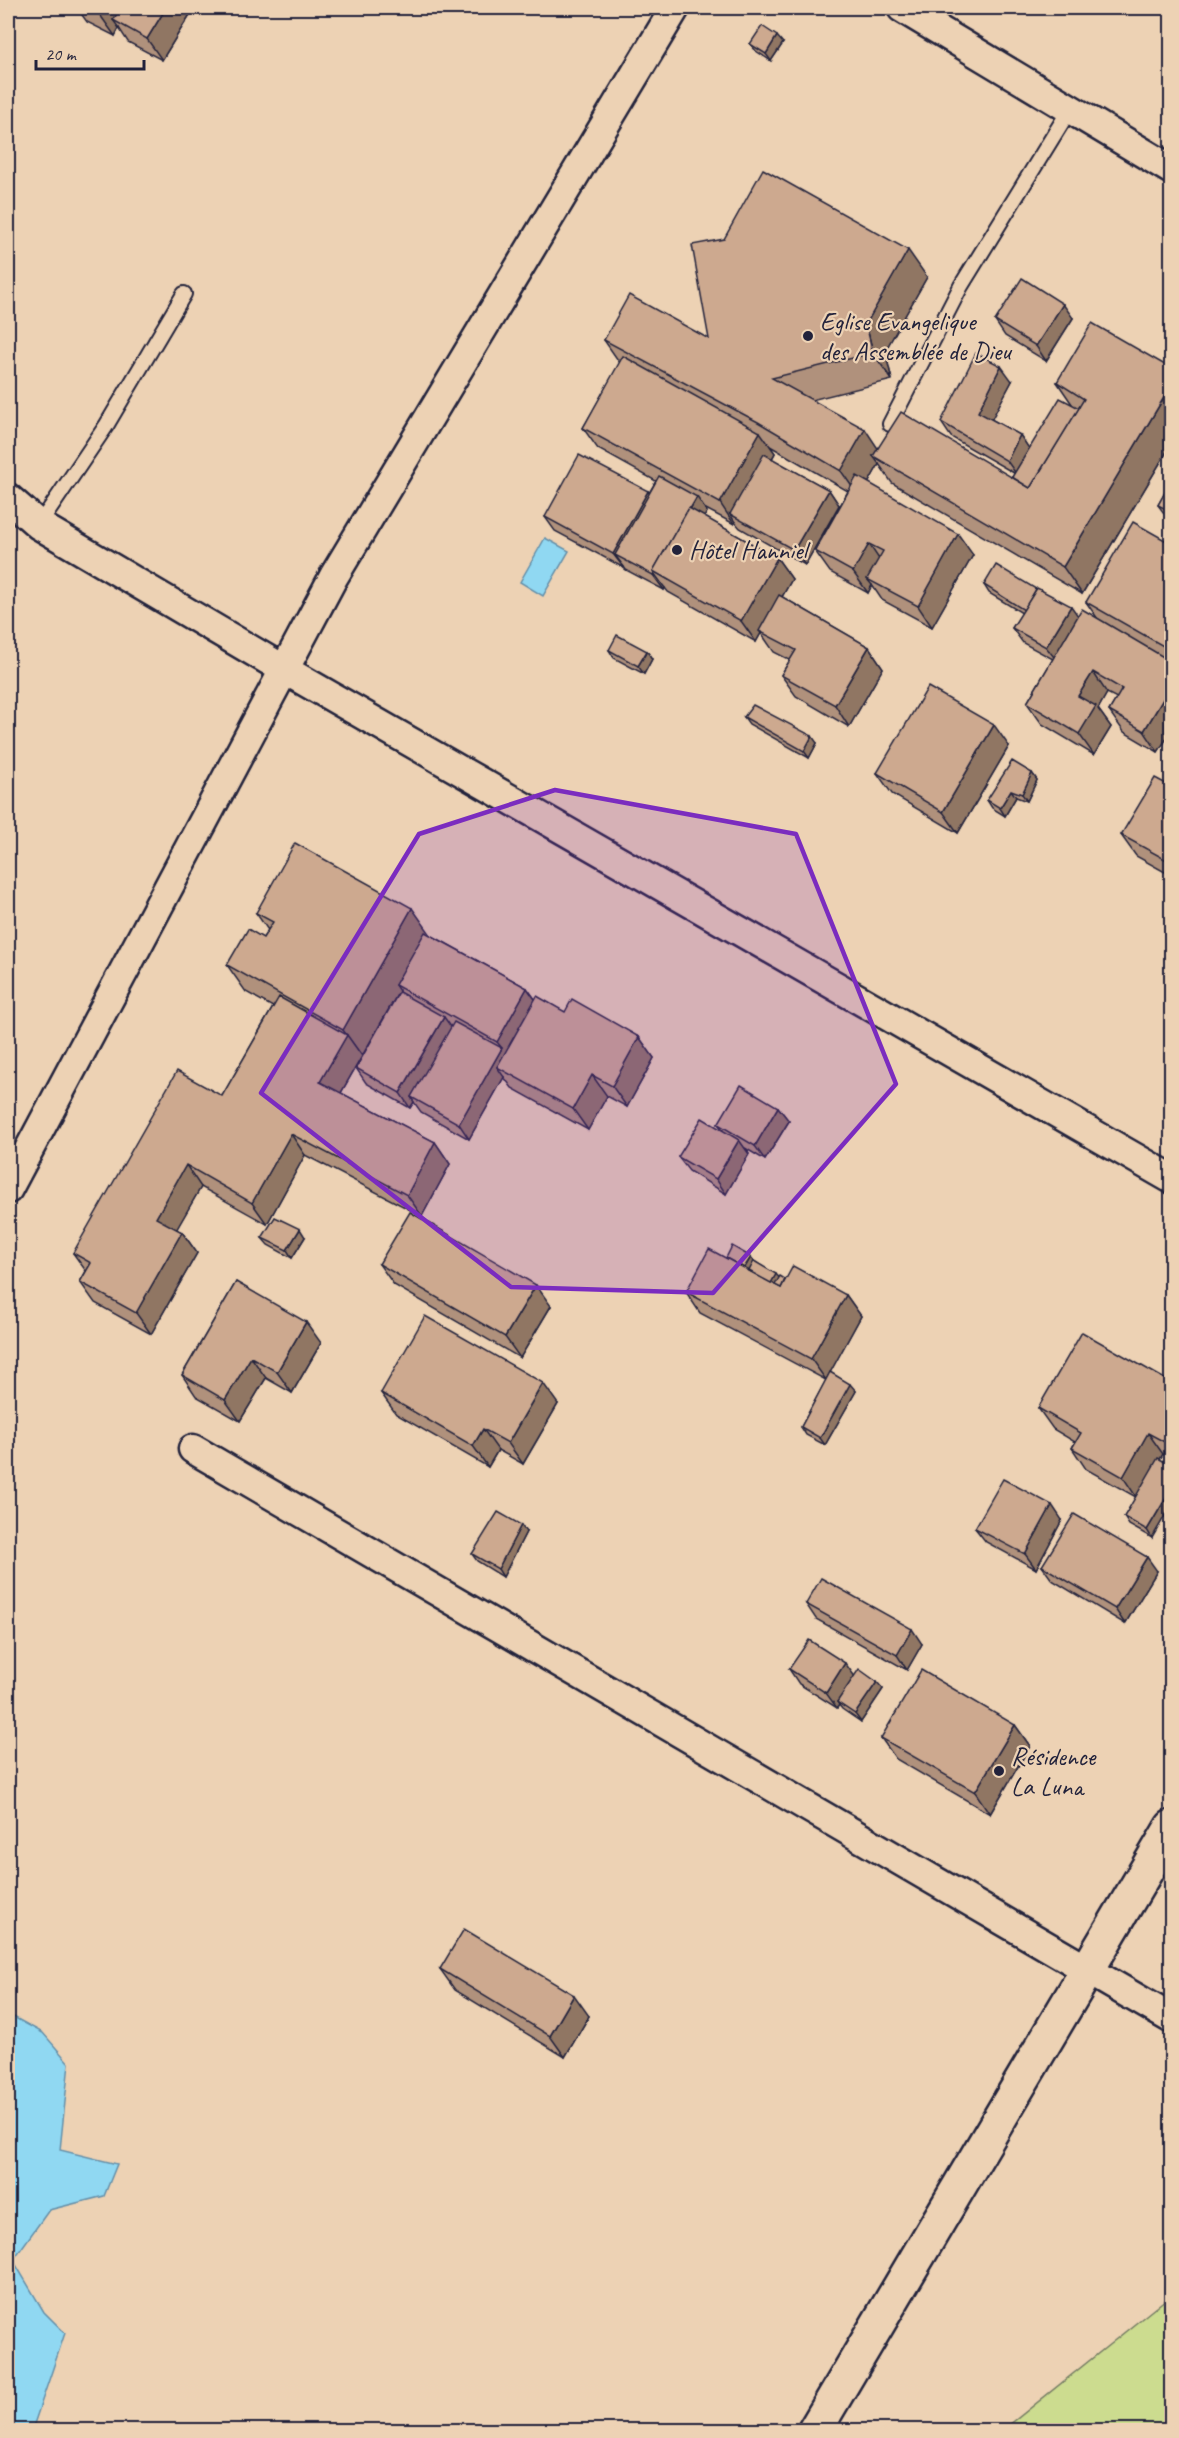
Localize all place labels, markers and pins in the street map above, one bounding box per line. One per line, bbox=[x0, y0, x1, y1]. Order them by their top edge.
place label: Eglise Evangelique des Assemblée de Dieu bbox=[820, 305, 1013, 368]
marker: Eglise Evangelique des Assemblée de Dieu bbox=[801, 329, 815, 343]
place label: Hôtel Hanniel bbox=[689, 534, 811, 567]
marker: Hôtel Hanniel bbox=[670, 543, 684, 557]
place label: Résidence La Luna bbox=[1011, 1740, 1097, 1803]
marker: Résidence La Luna bbox=[992, 1764, 1006, 1778]

